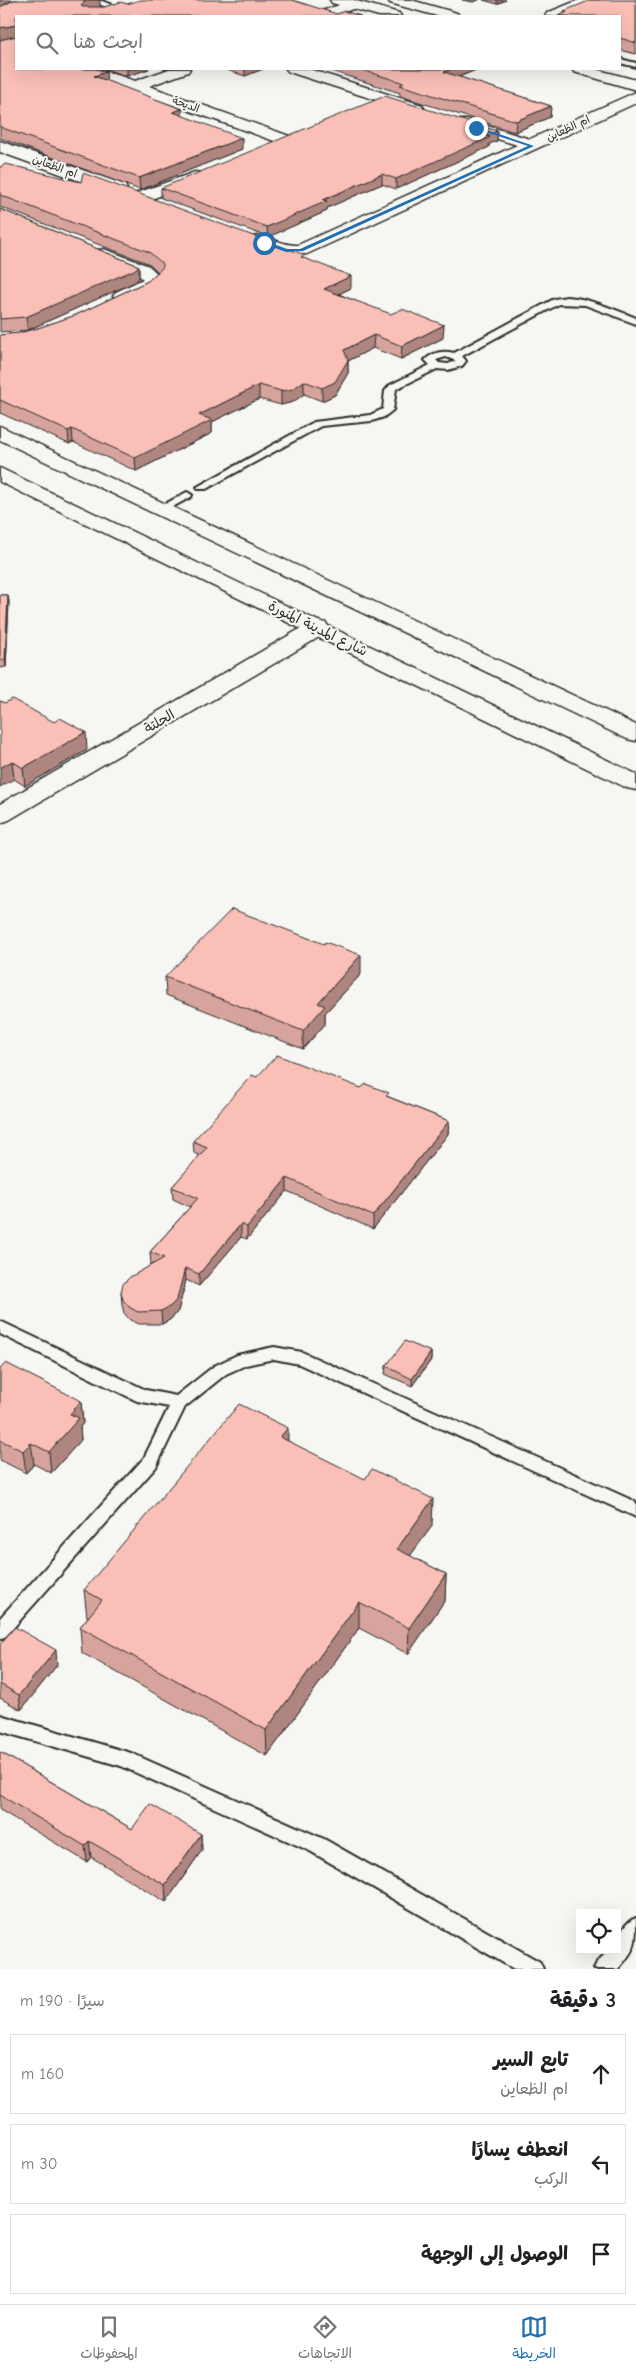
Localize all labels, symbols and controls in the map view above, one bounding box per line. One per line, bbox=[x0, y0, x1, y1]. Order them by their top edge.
search box bbox=[15, 15, 621, 70]
icon: search bbox=[33, 29, 61, 57]
text: ابحث هنا bbox=[73, 31, 143, 53]
street label: الديحة bbox=[170, 94, 201, 115]
street label: ام الظعاين bbox=[544, 113, 593, 146]
route end bbox=[465, 117, 488, 140]
street label: ام الظعاين bbox=[30, 152, 79, 182]
route start bbox=[253, 232, 276, 255]
street label: شارع المدينة المنورة bbox=[265, 597, 370, 661]
street label: الجلتة bbox=[141, 706, 178, 737]
map controls bbox=[576, 1909, 621, 1954]
button: locate bbox=[576, 1909, 621, 1954]
text: 3 دقيقة bbox=[550, 1988, 616, 2012]
text: سيرًا · 190 m bbox=[20, 1992, 105, 2010]
text: تابع السير bbox=[494, 2049, 568, 2071]
icon: ahead bbox=[587, 2060, 615, 2088]
text: 160 m bbox=[21, 2065, 64, 2083]
text: ام الظعاين bbox=[500, 2080, 568, 2098]
text: انعطف يسارًا bbox=[471, 2139, 568, 2161]
icon: left bbox=[587, 2150, 615, 2178]
text: 30 m bbox=[21, 2155, 57, 2173]
text: الركب bbox=[534, 2170, 568, 2188]
icon: arrive bbox=[587, 2240, 615, 2268]
text: الوصول إلى الوجهة bbox=[421, 2243, 568, 2265]
tab: المحفوظات bbox=[80, 2313, 138, 2366]
tab: الاتجاهات bbox=[298, 2313, 352, 2366]
tab: الخريطة bbox=[512, 2313, 556, 2366]

